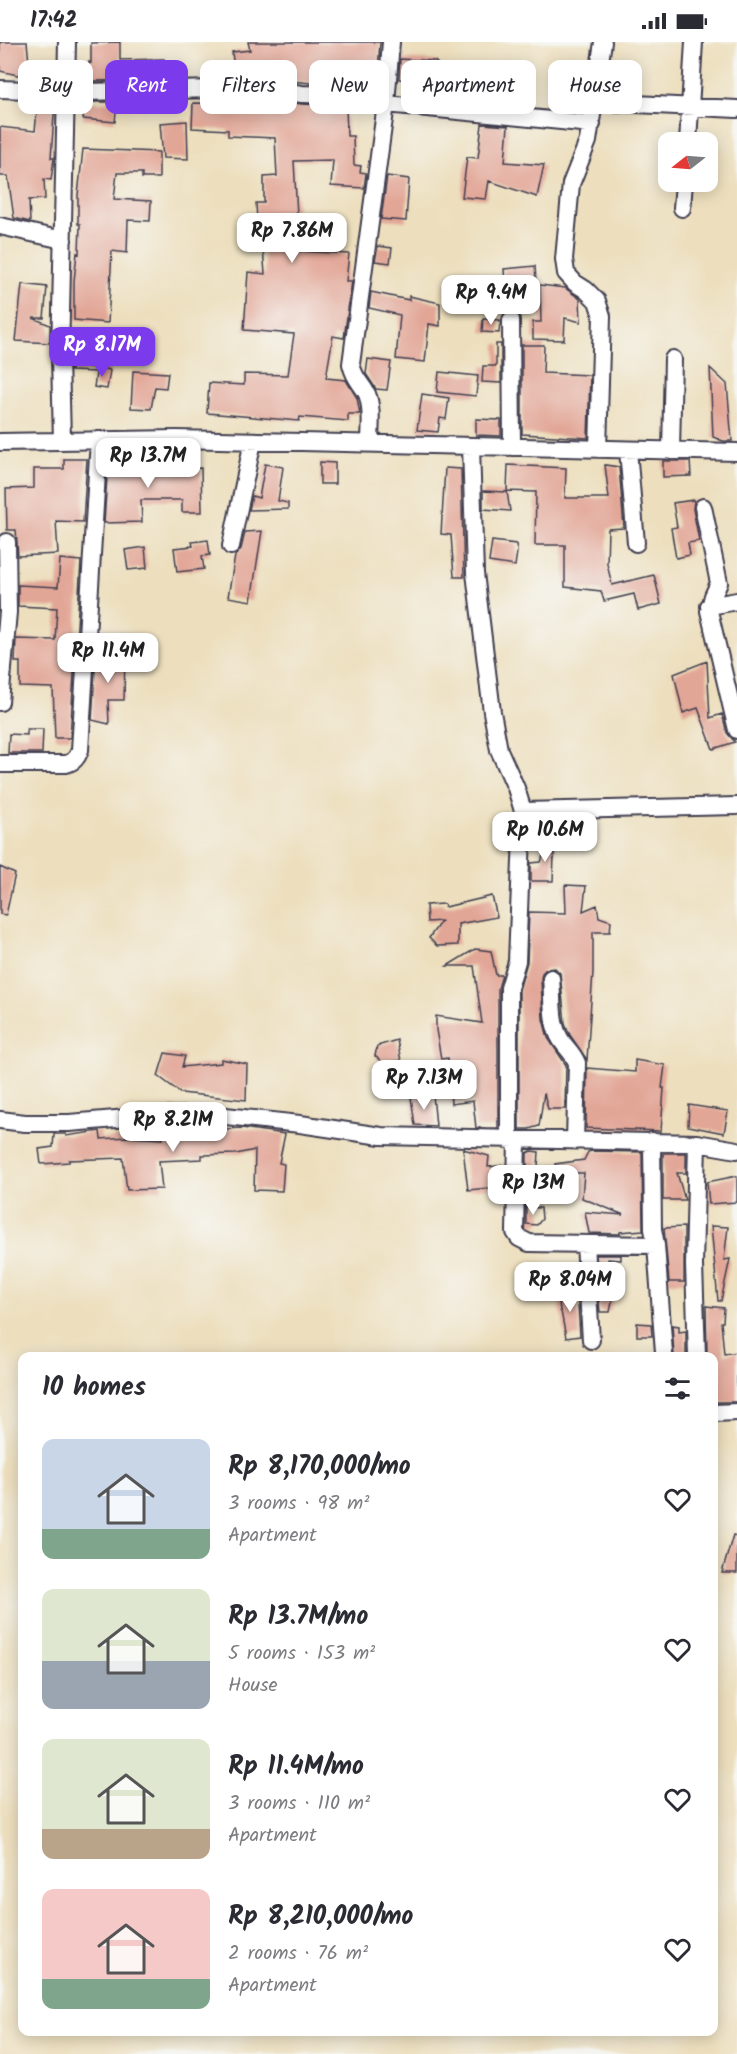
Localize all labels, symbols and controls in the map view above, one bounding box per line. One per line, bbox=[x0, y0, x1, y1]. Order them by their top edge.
text: 17:42 bbox=[30, 4, 77, 39]
chip: Buy bbox=[18, 60, 93, 114]
chip: Rent bbox=[105, 60, 188, 114]
chip: Filters bbox=[200, 60, 297, 114]
chip: New bbox=[309, 60, 389, 114]
chip: Apartment bbox=[401, 60, 536, 114]
chip: House bbox=[548, 60, 642, 114]
north arrow bbox=[658, 132, 718, 192]
map controls bbox=[658, 132, 718, 192]
pin: Rp 7.86M bbox=[230, 213, 354, 264]
text: Rp 7.86M bbox=[251, 216, 333, 248]
pin: Rp 9.4M bbox=[436, 275, 546, 326]
text: Rp 9.4M bbox=[455, 278, 527, 310]
pin: Rp 8.17M bbox=[40, 327, 164, 378]
text: Rp 8.17M bbox=[63, 330, 141, 362]
pin: Rp 13.7M bbox=[86, 438, 210, 489]
text: Rp 13.7M bbox=[110, 441, 186, 473]
pin: Rp 11.4M bbox=[46, 633, 170, 684]
text: Rp 11.4M bbox=[71, 636, 145, 668]
pin: Rp 10.6M bbox=[483, 812, 607, 863]
text: Rp 10.6M bbox=[506, 815, 584, 847]
pin: Rp 7.13M bbox=[362, 1060, 486, 1111]
text: Rp 7.13M bbox=[386, 1063, 462, 1095]
pin: Rp 8.21M bbox=[111, 1102, 235, 1153]
text: Rp 8.21M bbox=[133, 1105, 213, 1137]
pin: Rp 13M bbox=[484, 1165, 582, 1216]
text: Rp 13M bbox=[502, 1168, 564, 1200]
pin: Rp 8.04M bbox=[508, 1262, 632, 1313]
text: Rp 8.04M bbox=[528, 1265, 612, 1297]
text: 10 homes bbox=[42, 1367, 146, 1409]
icon: filters bbox=[661, 1372, 694, 1405]
text: Rp 8,170,000/mo bbox=[228, 1446, 411, 1488]
icon: home bbox=[90, 1463, 162, 1535]
icon: heart bbox=[661, 1483, 694, 1516]
text: 3 rooms · 98 m² bbox=[228, 1488, 369, 1520]
text: Apartment bbox=[228, 1520, 317, 1552]
text: Rp 13.7M/mo bbox=[228, 1596, 368, 1638]
icon: home bbox=[90, 1613, 162, 1685]
icon: heart bbox=[661, 1633, 694, 1666]
text: 5 rooms · 153 m² bbox=[228, 1638, 375, 1670]
text: House bbox=[228, 1670, 278, 1702]
text: Rp 11.4M/mo bbox=[228, 1746, 364, 1788]
icon: home bbox=[90, 1763, 162, 1835]
icon: heart bbox=[661, 1783, 694, 1816]
text: 3 rooms · 110 m² bbox=[228, 1788, 370, 1820]
text: Apartment bbox=[228, 1820, 317, 1852]
text: Rp 8,210,000/mo bbox=[228, 1896, 413, 1938]
icon: home bbox=[90, 1913, 162, 1985]
icon: heart bbox=[661, 1933, 694, 1966]
text: 2 rooms · 76 m² bbox=[228, 1938, 368, 1970]
text: Apartment bbox=[228, 1970, 317, 2002]

